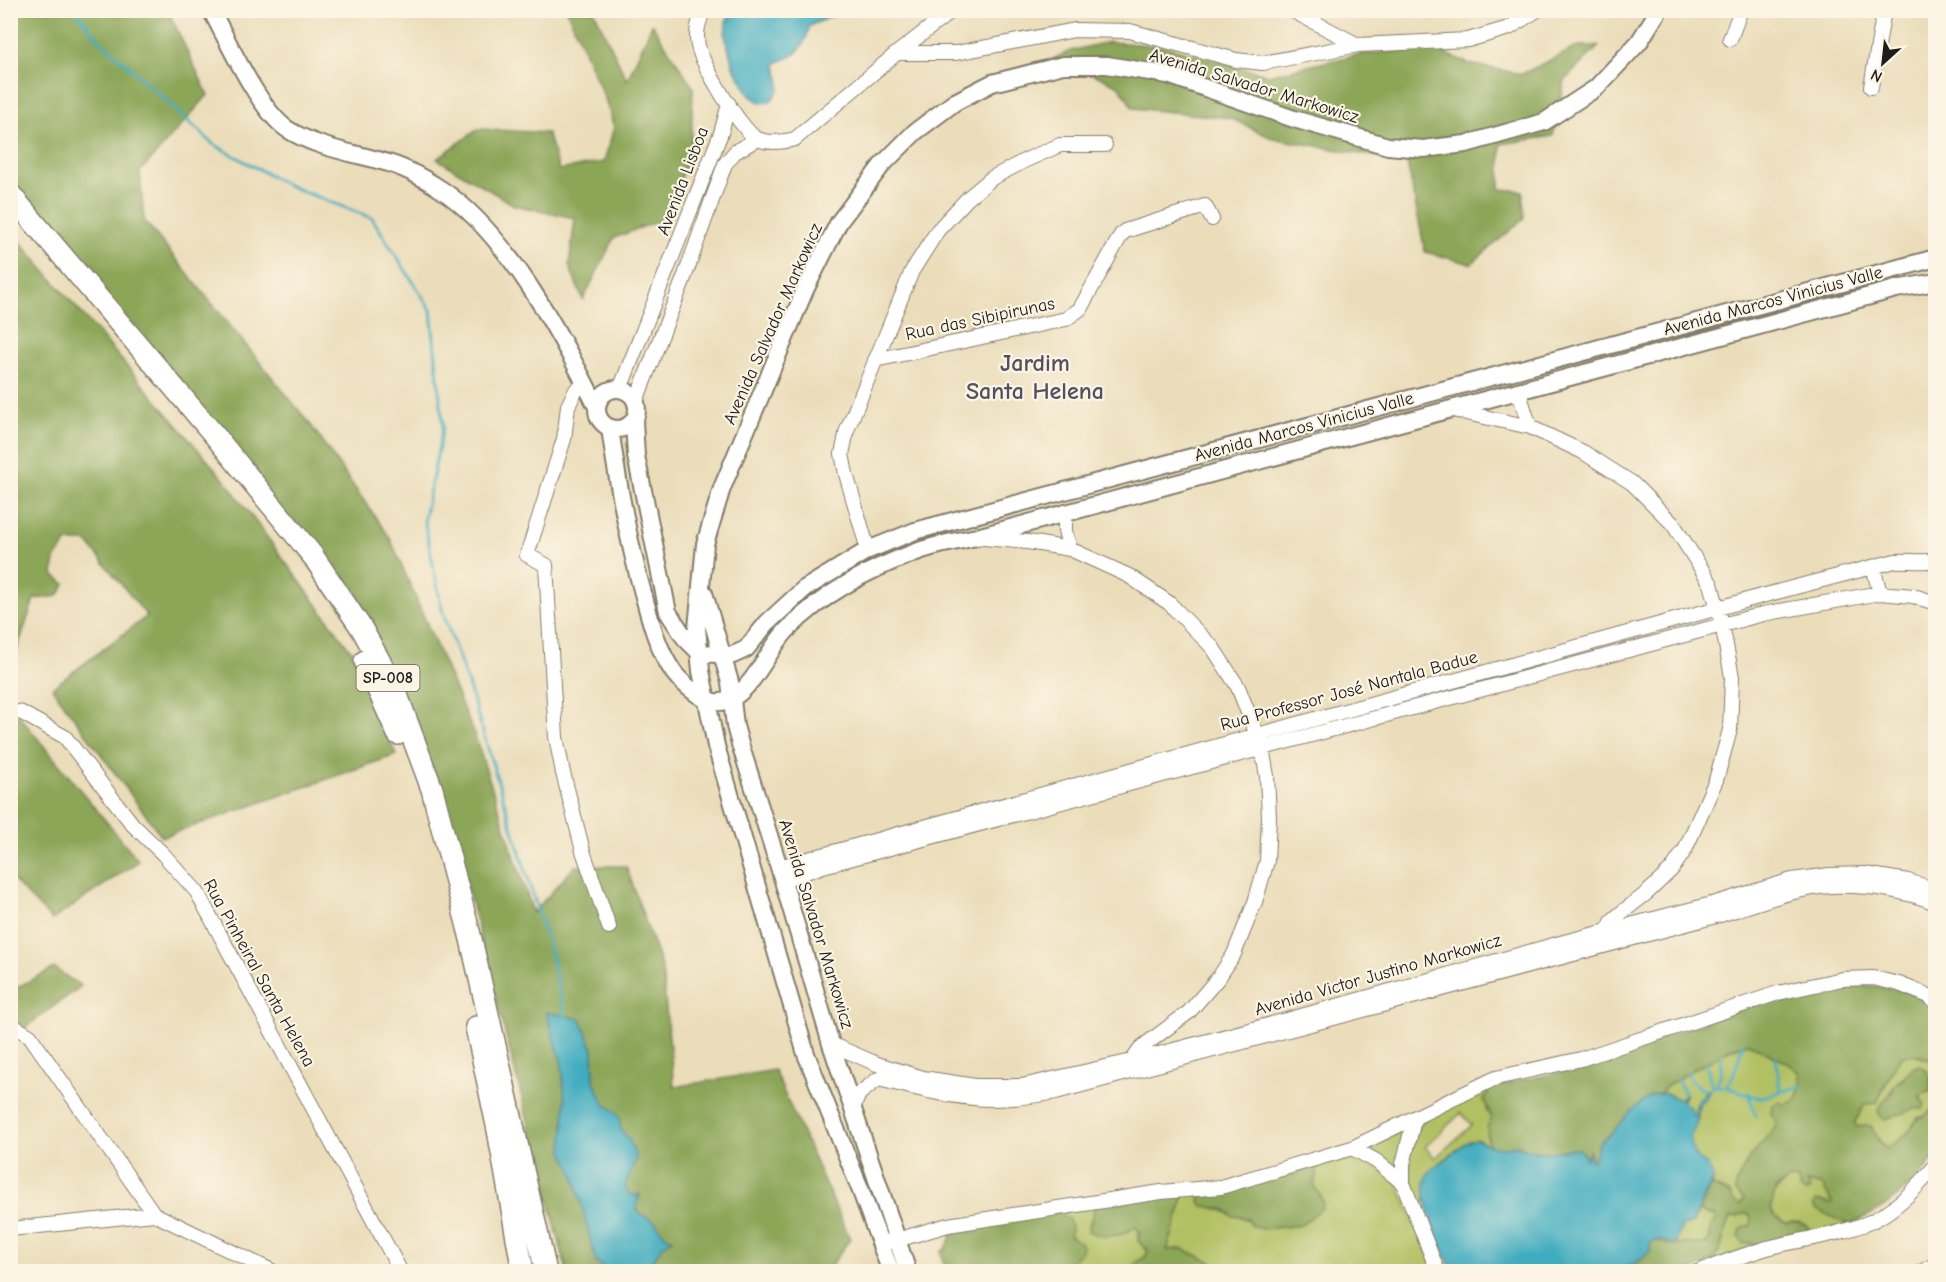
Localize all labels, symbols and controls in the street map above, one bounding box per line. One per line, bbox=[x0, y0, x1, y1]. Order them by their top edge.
north arrow bbox=[1853, 33, 1913, 93]
street label: Avenida Salvador Markowicz bbox=[1147, 44, 1361, 128]
text: N bbox=[1868, 65, 1885, 86]
street label: Avenida Lisboa bbox=[653, 124, 713, 238]
street label: Avenida Salvador Markowicz bbox=[719, 220, 827, 428]
street label: Avenida Marcos Vinicius Valle bbox=[1661, 262, 1885, 340]
street label: Rua das Sibipirunas bbox=[903, 293, 1057, 345]
district label: Jardim Santa Helena bbox=[966, 349, 1104, 405]
street label: Avenida Marcos Vinicius Valle bbox=[1192, 388, 1416, 466]
street label: Rua Professor José Nantala Badue bbox=[1218, 647, 1480, 735]
road number: SP-008 bbox=[356, 665, 420, 691]
street label: Avenida Salvador Markowicz bbox=[774, 817, 858, 1031]
street label: Rua Pinheiral Santa Helena bbox=[199, 875, 319, 1071]
street label: Avenida Victor Justino Markowicz bbox=[1252, 930, 1504, 1020]

